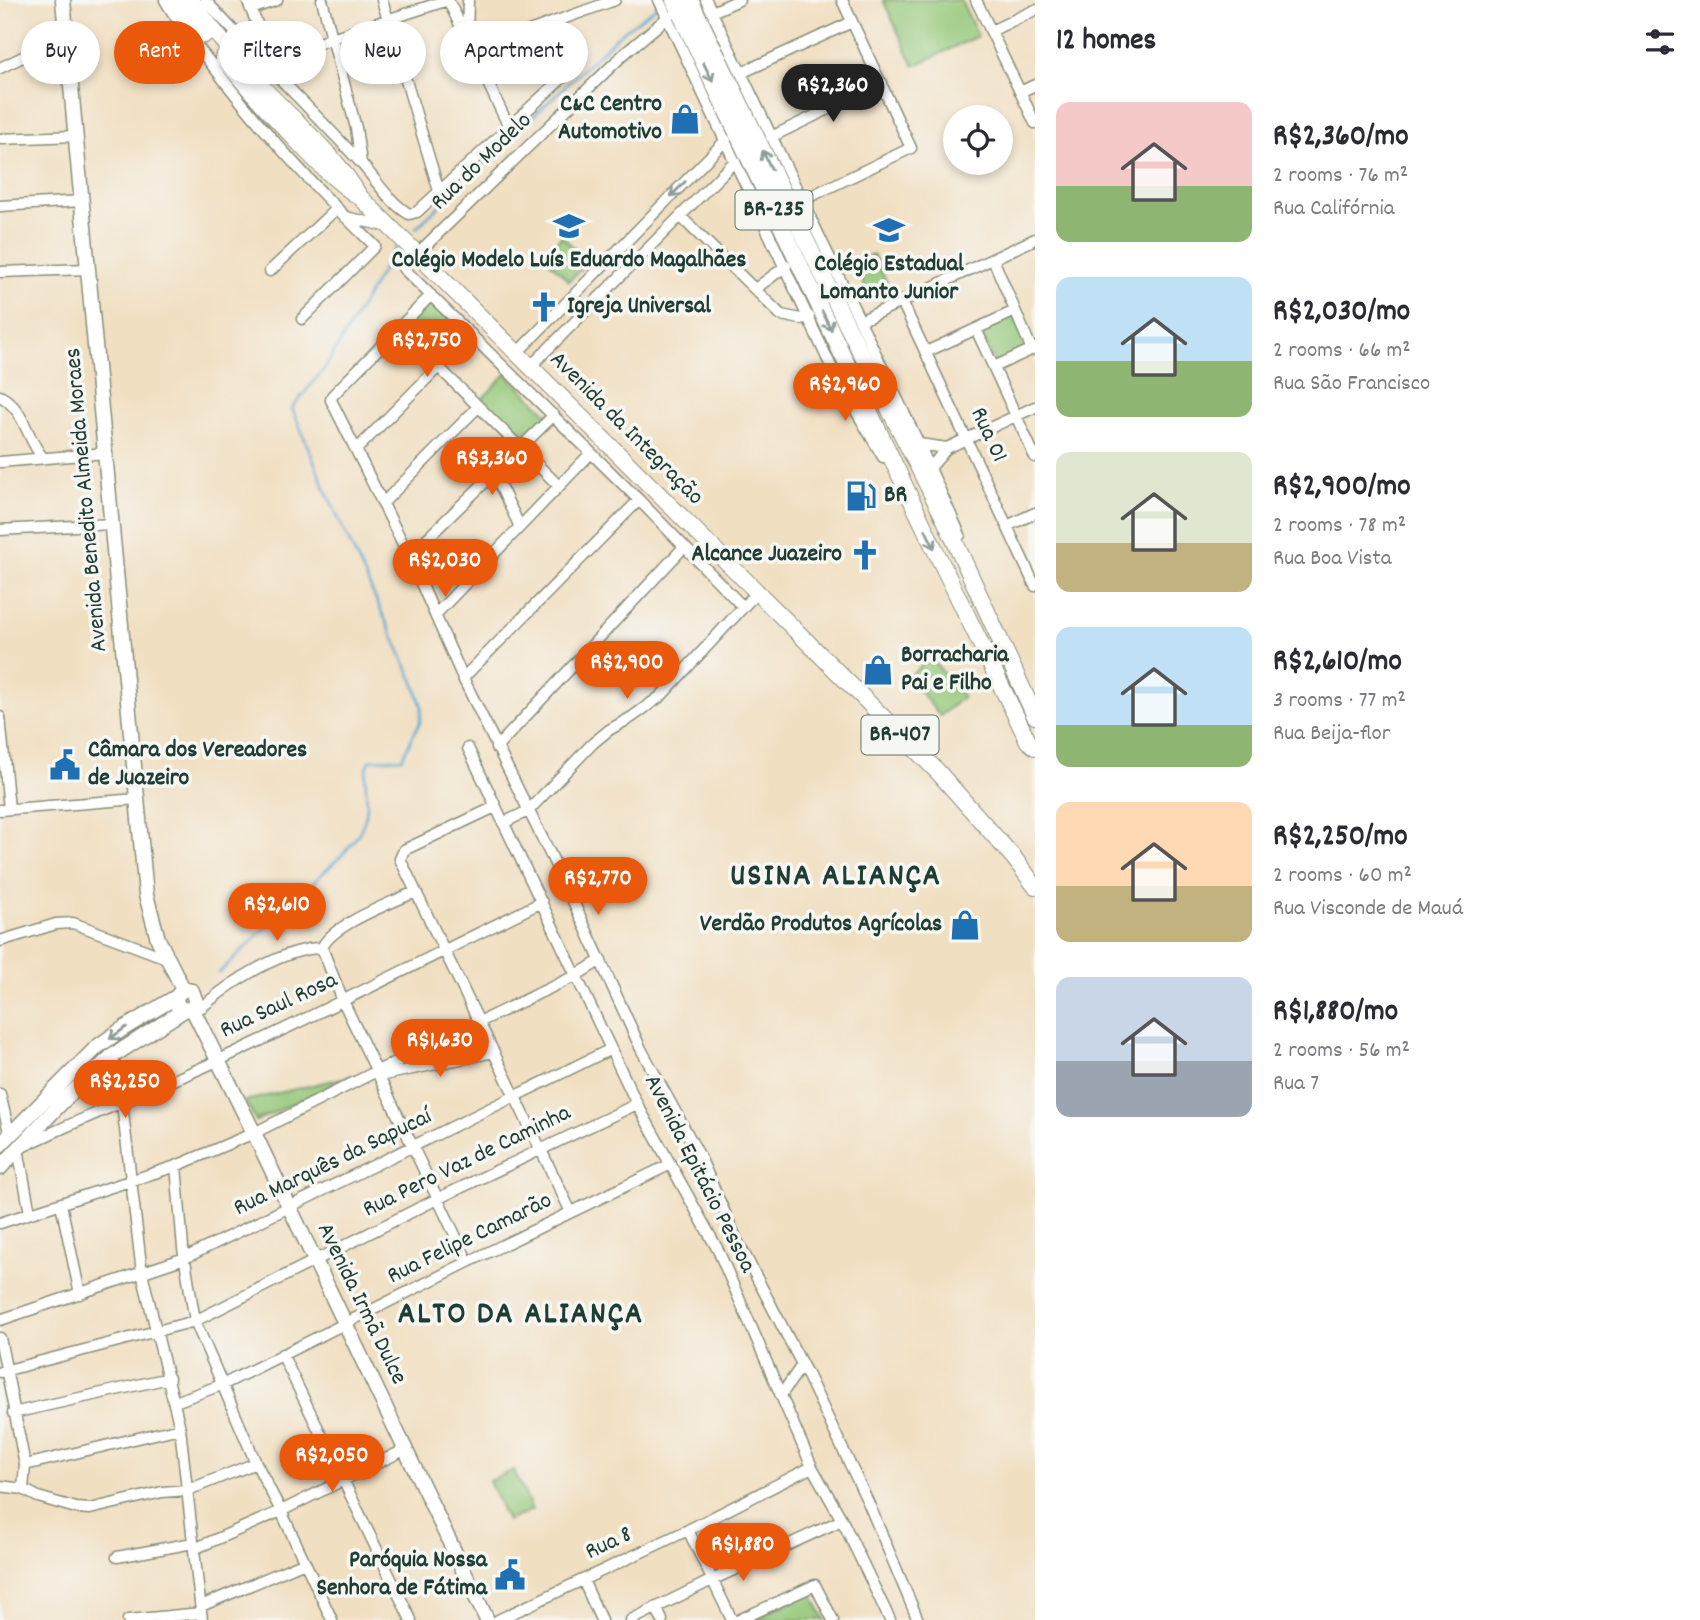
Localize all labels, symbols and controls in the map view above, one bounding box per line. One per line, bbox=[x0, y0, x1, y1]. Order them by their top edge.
chip: Buy bbox=[21, 21, 100, 84]
chip: Rent bbox=[114, 21, 205, 84]
chip: Filters bbox=[219, 21, 326, 84]
chip: New bbox=[340, 21, 426, 84]
chip: Apartment bbox=[440, 21, 588, 84]
text: 12 homes bbox=[1056, 21, 1156, 64]
icon: filters bbox=[1641, 23, 1679, 61]
one-way arrow bbox=[702, 61, 716, 82]
pin: R$2,360 bbox=[768, 64, 898, 124]
text: R$2,360 bbox=[797, 70, 869, 103]
place label: C&C Centro Automotivo bbox=[558, 88, 662, 150]
shop icon: C&C Centro Automotivo bbox=[668, 102, 702, 136]
street label: Rua do Modelo bbox=[424, 105, 540, 219]
map controls bbox=[943, 105, 1013, 175]
button: locate bbox=[943, 105, 1013, 175]
text: R$2,360/mo bbox=[1273, 117, 1409, 160]
icon: home bbox=[1112, 130, 1196, 214]
one-way arrow bbox=[760, 150, 773, 171]
text: 2 rooms · 76 m² bbox=[1273, 160, 1408, 193]
one-way arrow bbox=[670, 180, 687, 197]
road number: BR-235 bbox=[736, 190, 812, 230]
text: Rua Califórnia bbox=[1273, 193, 1395, 226]
school or university icon: Colégio Modelo Luís Eduardo Magalhães bbox=[552, 209, 586, 243]
school or university icon: Colégio Estadual Lomanto Junior bbox=[872, 213, 906, 247]
place label: Colégio Modelo Luís Eduardo Magalhães bbox=[392, 244, 746, 278]
place label: Colégio Estadual Lomanto Junior bbox=[814, 248, 964, 310]
church icon: Igreja Universal bbox=[527, 290, 561, 324]
place label: Igreja Universal bbox=[567, 290, 711, 324]
text: R$2,030/mo bbox=[1273, 292, 1410, 335]
icon: home bbox=[1112, 305, 1196, 389]
one-way arrow bbox=[821, 310, 835, 331]
pin: R$2,750 bbox=[362, 320, 492, 379]
text: R$2,750 bbox=[392, 325, 462, 358]
text: 2 rooms · 66 m² bbox=[1273, 335, 1411, 368]
street label: Avenida da Integração bbox=[541, 344, 711, 514]
street label: Avenida Benedito Almeida Moraes bbox=[57, 346, 117, 654]
pin: R$2,960 bbox=[780, 364, 910, 423]
text: Rua São Francisco bbox=[1273, 368, 1430, 401]
text: R$2,960 bbox=[809, 369, 881, 402]
street label: Rua 01 bbox=[961, 402, 1015, 468]
pin: R$3,360 bbox=[427, 438, 557, 497]
text: R$3,360 bbox=[456, 443, 528, 476]
text: R$2,900/mo bbox=[1273, 467, 1411, 510]
fuel station icon: BR bbox=[844, 479, 878, 513]
place label: BR bbox=[884, 479, 907, 513]
icon: home bbox=[1112, 480, 1196, 564]
text: 2 rooms · 78 m² bbox=[1273, 510, 1406, 543]
one-way arrow bbox=[923, 528, 937, 549]
place label: Alcance Juazeiro bbox=[691, 538, 842, 572]
church icon: Alcance Juazeiro bbox=[848, 538, 882, 572]
pin: R$2,030 bbox=[380, 540, 510, 599]
text: Rua Boa Vista bbox=[1273, 543, 1392, 576]
text: R$2,030 bbox=[409, 545, 481, 578]
place label: Borracharia Pai e Filho bbox=[901, 639, 1009, 701]
pin: R$2,900 bbox=[562, 642, 692, 701]
text: R$2,610/mo bbox=[1273, 642, 1402, 685]
text: R$2,900 bbox=[591, 647, 663, 680]
shop icon: Borracharia Pai e Filho bbox=[861, 653, 895, 687]
icon: home bbox=[1112, 655, 1196, 739]
text: 3 rooms · 77 m² bbox=[1273, 685, 1406, 718]
road number: BR-407 bbox=[862, 716, 939, 754]
text: Rua Beija-flor bbox=[1273, 718, 1390, 751]
place label: Câmara dos Vereadores de Juazeiro bbox=[88, 734, 307, 796]
public building icon: Câmara dos Vereadores de Juazeiro bbox=[48, 748, 82, 782]
text: R$2,250/mo bbox=[1273, 817, 1408, 860]
icon: home bbox=[1112, 830, 1196, 914]
district label: USINA ALIANÇA bbox=[730, 855, 942, 901]
pin: R$2,770 bbox=[533, 858, 663, 917]
text: 2 rooms · 60 m² bbox=[1273, 860, 1412, 893]
text: R$2,770 bbox=[564, 863, 632, 896]
pin: R$2,610 bbox=[212, 884, 342, 943]
text: R$2,610 bbox=[244, 889, 310, 922]
text: Rua Visconde de Mauá bbox=[1273, 893, 1463, 926]
place label: Verdão Produtos Agrícolas bbox=[700, 908, 942, 942]
shop icon: Verdão Produtos Agrícolas bbox=[948, 908, 982, 942]
street label: Rua Saul Rosa bbox=[215, 964, 344, 1048]
text: R$1,880/mo bbox=[1273, 992, 1398, 1035]
icon: home bbox=[1112, 1005, 1196, 1089]
pin: R$1,630 bbox=[375, 1020, 505, 1079]
text: R$1,630 bbox=[407, 1025, 473, 1058]
one-way arrow bbox=[108, 1026, 128, 1040]
text: 2 rooms · 56 m² bbox=[1273, 1035, 1410, 1068]
pin: R$2,250 bbox=[60, 1060, 190, 1120]
text: R$2,250 bbox=[90, 1066, 160, 1099]
text: Rua 7 bbox=[1273, 1068, 1319, 1101]
street label: Avenida Epitácio Pessoa bbox=[634, 1069, 764, 1280]
street label: Rua Pero Vaz de Caminha bbox=[357, 1097, 577, 1227]
street label: Rua Marquês da Sapucaí bbox=[228, 1100, 439, 1226]
street label: Rua Felipe Camarão bbox=[382, 1184, 558, 1294]
street label: Avenida Irmã Dulce bbox=[307, 1217, 415, 1391]
district label: ALTO DA ALIANÇA bbox=[398, 1293, 644, 1339]
pin: R$2,050 bbox=[267, 1434, 397, 1494]
text: R$2,050 bbox=[295, 1440, 369, 1473]
street label: Rua 8 bbox=[580, 1518, 638, 1570]
pin: R$1,880 bbox=[678, 1524, 808, 1583]
text: R$1,880 bbox=[711, 1529, 775, 1562]
place label: Paróquia Nossa Senhora de Fátima bbox=[316, 1544, 488, 1606]
public building icon: Paróquia Nossa Senhora de Fátima bbox=[493, 1558, 527, 1592]

